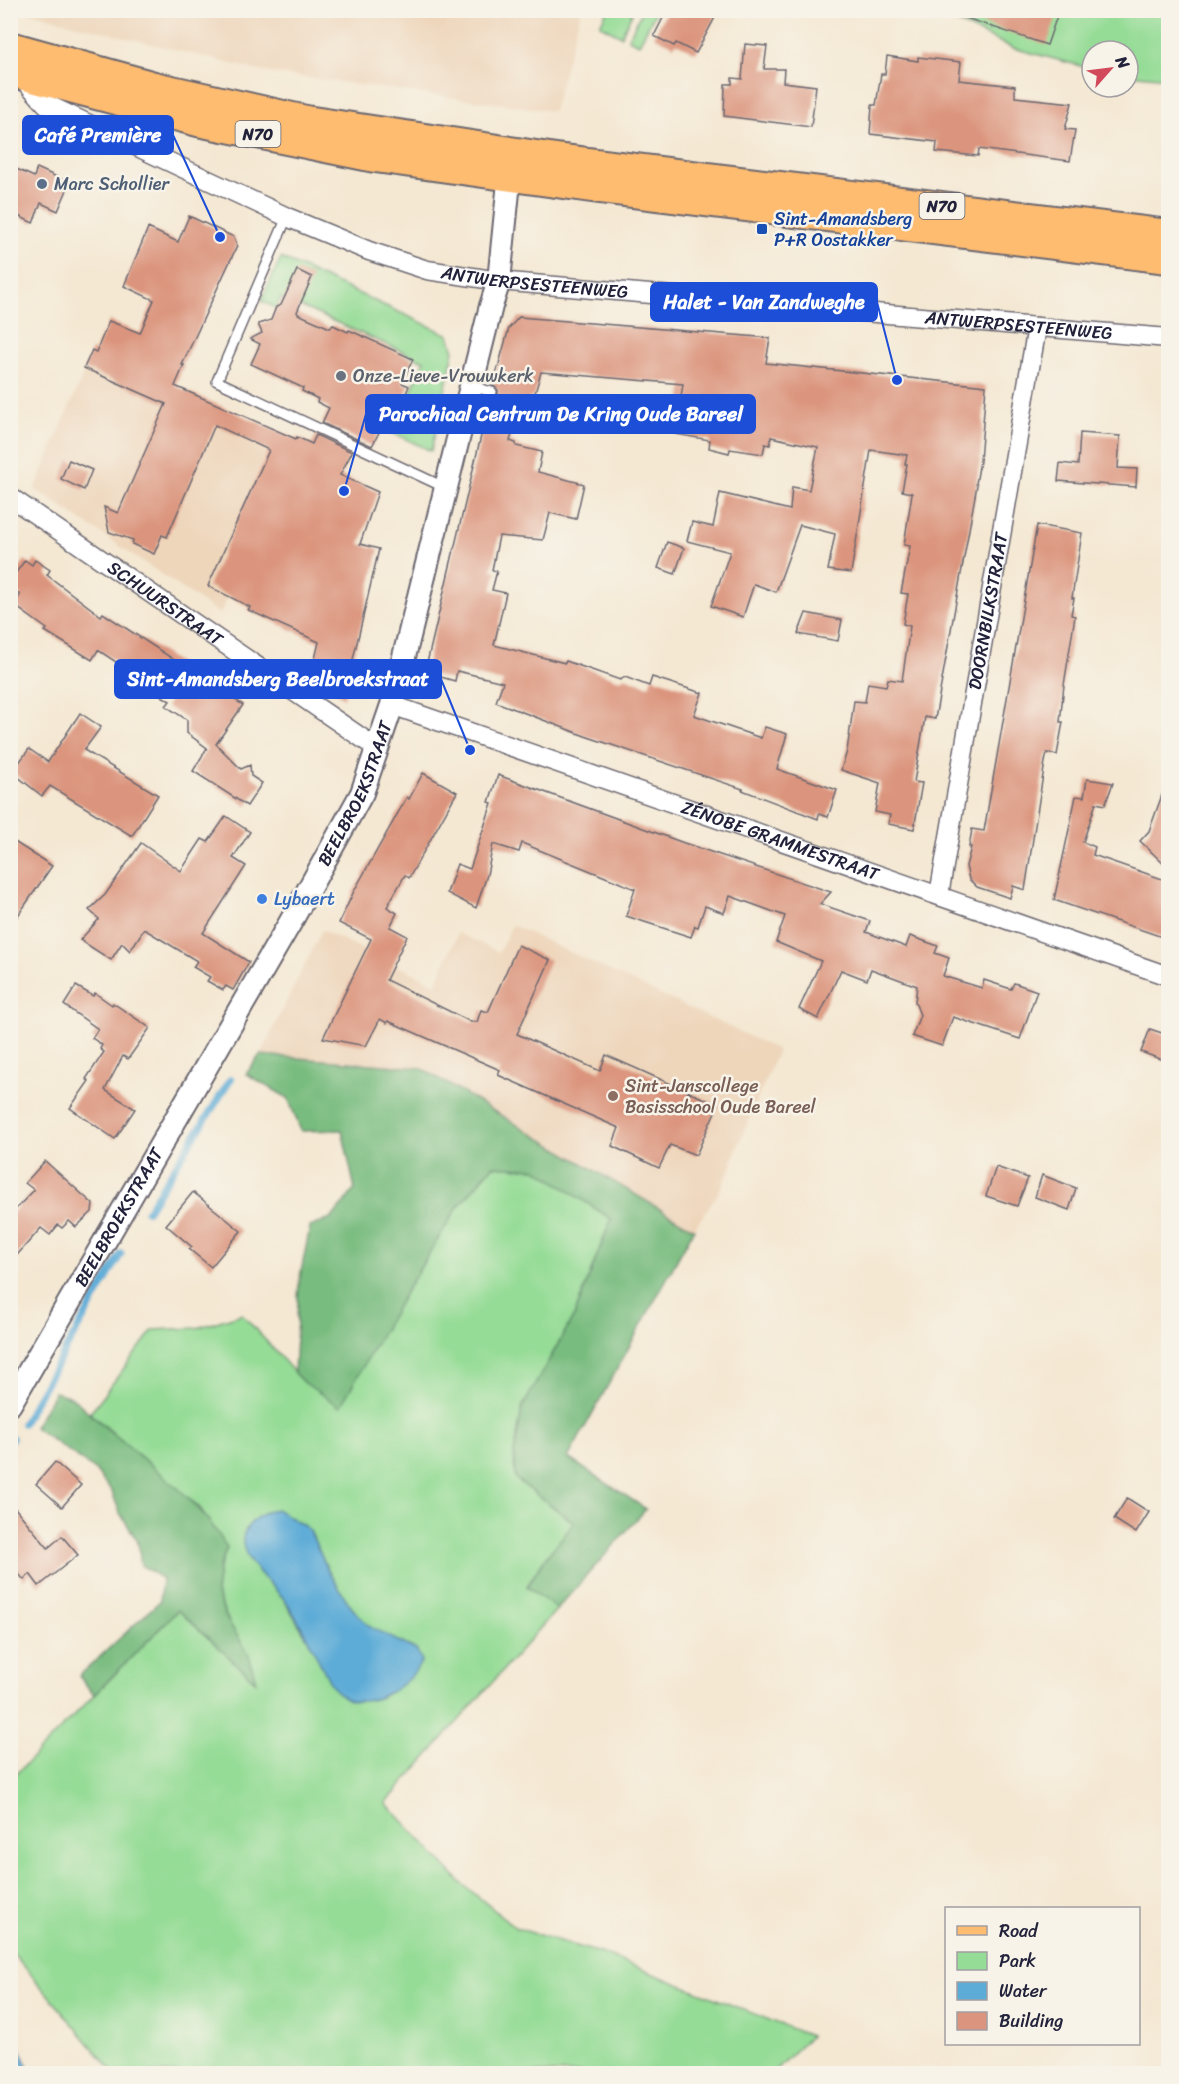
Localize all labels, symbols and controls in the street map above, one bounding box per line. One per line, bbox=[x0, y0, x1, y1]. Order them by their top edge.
north arrow bbox=[1080, 39, 1140, 99]
text: N bbox=[1107, 50, 1139, 75]
callout: Café Première bbox=[23, 116, 173, 154]
text: Café Première bbox=[34, 118, 162, 153]
road number: N70 bbox=[236, 121, 280, 147]
place label: Marc Schollier bbox=[54, 168, 171, 200]
marker: Marc Schollier bbox=[35, 177, 49, 191]
road number: N70 bbox=[920, 193, 964, 219]
place label: Sint-Amandsberg P+R Oostakker bbox=[774, 203, 912, 256]
marker: Sint-Amandsberg P+R Oostakker bbox=[755, 222, 769, 236]
street label: ANTWERPSESTEENWEG bbox=[438, 256, 630, 308]
callout: Halet - Van Zandweghe bbox=[651, 283, 877, 321]
text: Halet - Van Zandweghe bbox=[662, 285, 865, 320]
street label: ANTWERPSESTEENWEG bbox=[923, 301, 1114, 349]
place label: Onze-Lieve-Vrouwkerk bbox=[353, 360, 534, 392]
marker: Onze-Lieve-Vrouwkerk bbox=[334, 369, 348, 383]
callout: Parochiaal Centrum De Kring Oude Bareel bbox=[366, 395, 755, 433]
text: Parochiaal Centrum De Kring Oude Bareel bbox=[379, 397, 744, 432]
street label: DOORNBILKSTRAAT bbox=[959, 529, 1017, 692]
street label: SCHUURSTRAAT bbox=[101, 552, 231, 655]
callout: Sint-Amandsberg Beelbroekstraat bbox=[115, 660, 441, 698]
text: Sint-Amandsberg Beelbroekstraat bbox=[126, 662, 429, 697]
street label: BEELBROEKSTRAAT bbox=[308, 716, 402, 872]
street label: ZÉNOBE GRAMMESTRAAT bbox=[677, 791, 885, 890]
place label: Lybaert bbox=[274, 883, 335, 915]
marker: Lybaert bbox=[255, 892, 269, 906]
place label: Sint-Janscollege Basisschool Oude Bareel bbox=[625, 1070, 816, 1123]
marker: Sint-Janscollege Basisschool Oude Bareel bbox=[606, 1089, 620, 1103]
street label: BEELBROEKSTRAAT bbox=[65, 1141, 172, 1293]
legend bbox=[945, 1907, 1140, 2045]
text: Road bbox=[999, 1915, 1039, 1947]
text: Park bbox=[999, 1945, 1036, 1977]
text: Water bbox=[999, 1975, 1048, 2007]
text: Building bbox=[999, 2005, 1063, 2037]

